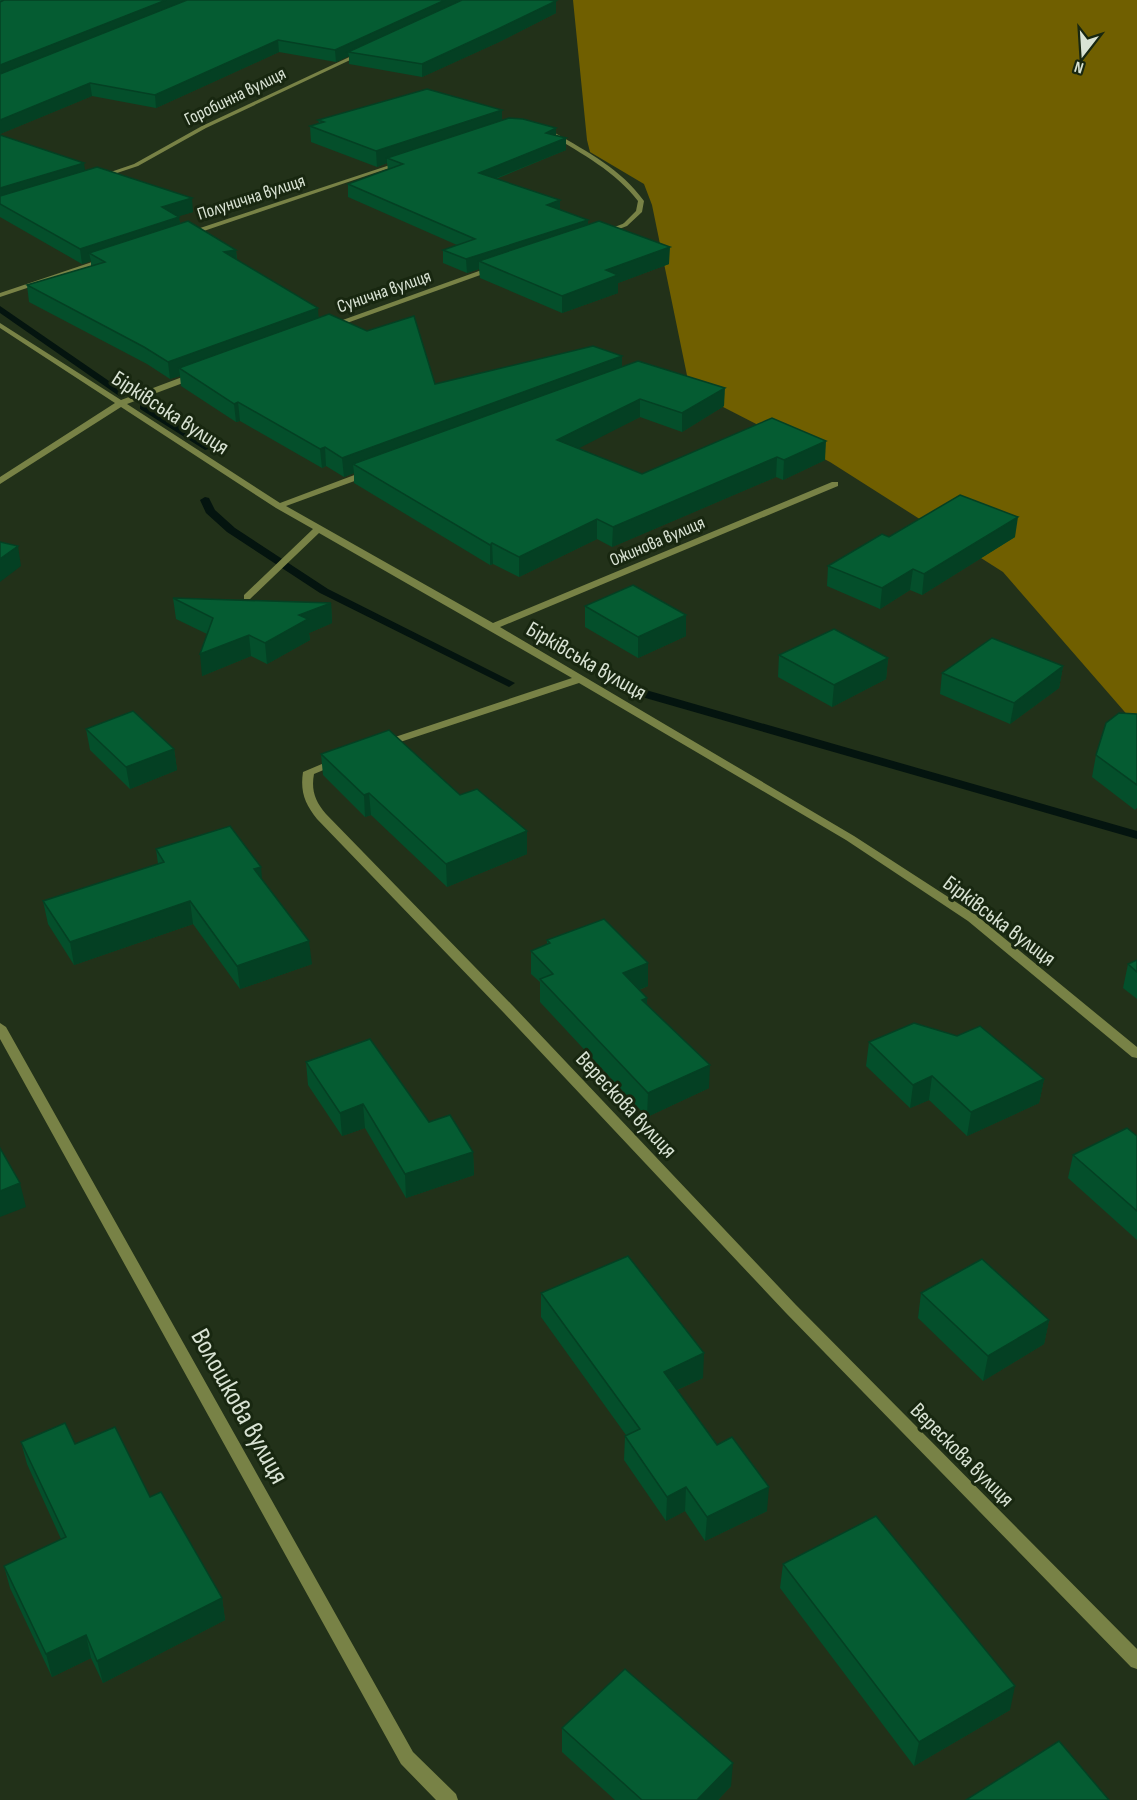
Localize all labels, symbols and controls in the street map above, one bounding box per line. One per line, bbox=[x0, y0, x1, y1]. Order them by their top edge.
north arrow bbox=[1053, 24, 1113, 84]
text: N bbox=[1072, 57, 1086, 77]
street label: Горобинна вулиця bbox=[181, 63, 289, 130]
street label: Полунична вулиця bbox=[195, 170, 308, 225]
street label: Сунична вулиця bbox=[334, 266, 434, 317]
street label: Бірківська вулиця bbox=[106, 365, 234, 461]
street label: Ожинова вулиця bbox=[607, 512, 708, 571]
street label: Бірківська вулиця bbox=[521, 616, 651, 707]
street label: Бірківська вулиця bbox=[937, 870, 1061, 972]
street label: Верескова вулиця bbox=[570, 1046, 682, 1164]
street label: Волошкова вулиця bbox=[183, 1323, 295, 1490]
street label: Верескова вулиця bbox=[904, 1397, 1020, 1513]

